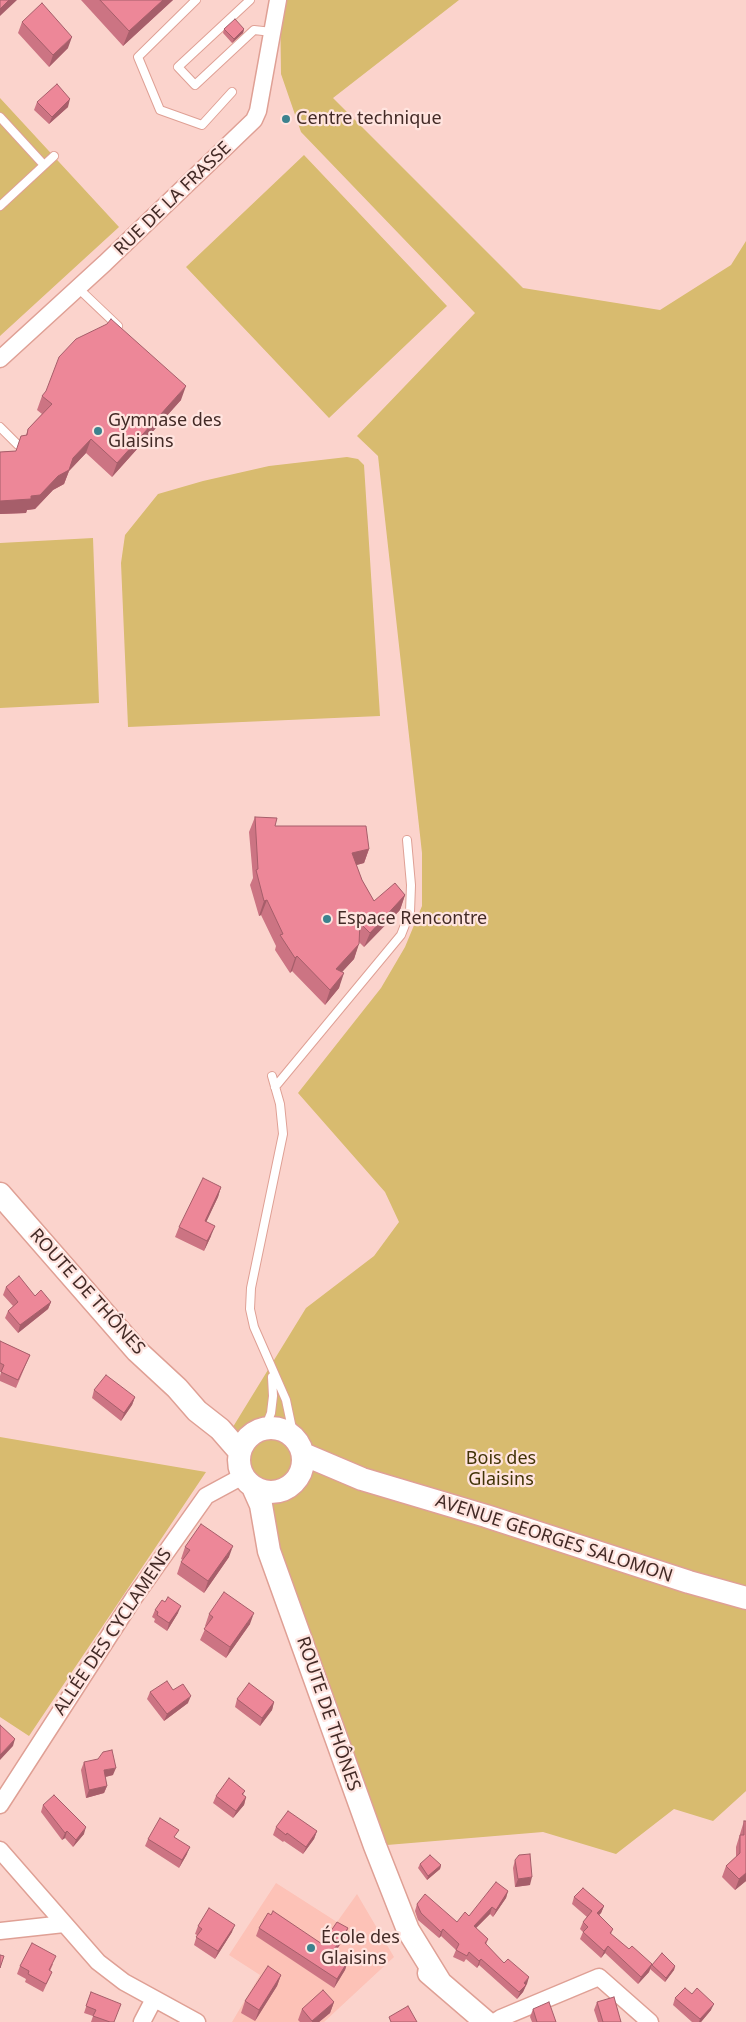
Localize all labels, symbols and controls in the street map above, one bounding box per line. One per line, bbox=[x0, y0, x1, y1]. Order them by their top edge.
place label: Centre technique bbox=[296, 108, 442, 130]
marker: Centre technique bbox=[280, 113, 292, 125]
street label: RUE DE LA FRASSE bbox=[110, 138, 236, 260]
place label: Gymnase des Glaisins bbox=[108, 410, 222, 452]
marker: Gymnase des Glaisins bbox=[92, 425, 104, 437]
place label: Espace Rencontre bbox=[337, 908, 487, 930]
marker: Espace Rencontre bbox=[321, 913, 333, 925]
street label: ROUTE DE THÔNES bbox=[25, 1225, 149, 1359]
park label: Bois des Glaisins bbox=[466, 1448, 536, 1490]
street label: AVENUE GEORGES SALOMON bbox=[433, 1490, 675, 1588]
street label: ALLÉE DES CYCLAMENS bbox=[49, 1545, 177, 1719]
street label: ROUTE DE THÔNES bbox=[291, 1634, 365, 1794]
place label: École des Glaisins bbox=[321, 1927, 400, 1970]
marker: École des Glaisins bbox=[305, 1942, 317, 1954]

